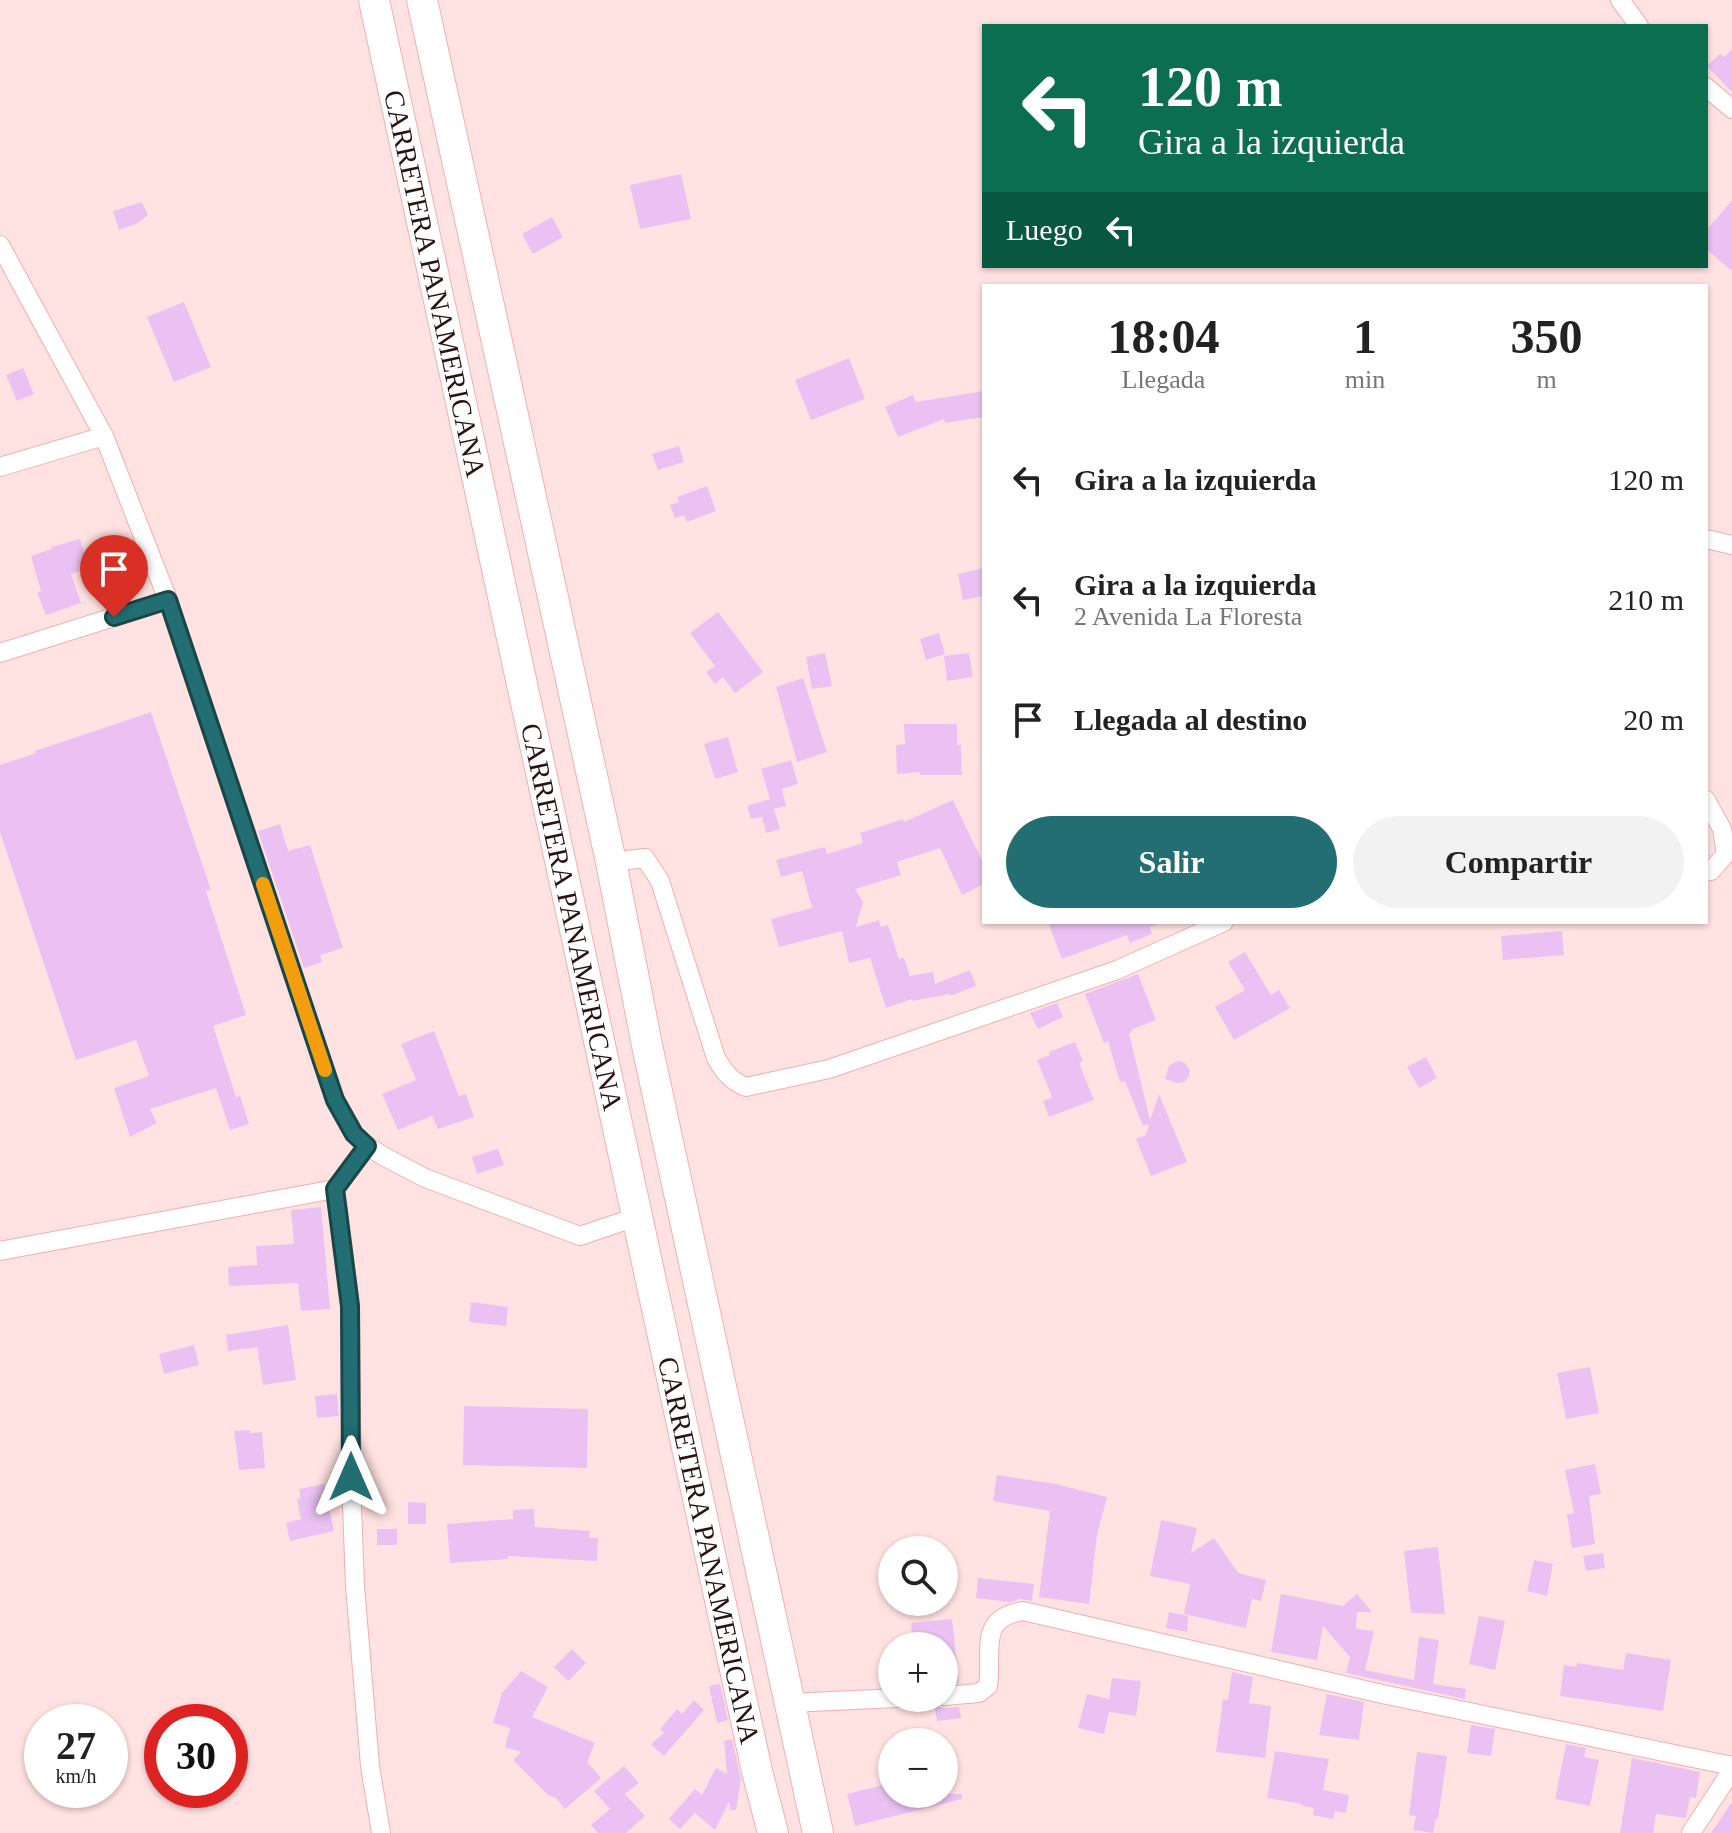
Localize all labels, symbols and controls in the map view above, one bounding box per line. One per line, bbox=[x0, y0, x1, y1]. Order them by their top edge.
icon: left bbox=[1006, 56, 1110, 160]
text: 120 m bbox=[1138, 56, 1283, 118]
street label: CARRETERA PANAMERICANA bbox=[378, 87, 492, 481]
text: Gira a la izquierda bbox=[1138, 122, 1405, 162]
icon: left bbox=[1099, 208, 1143, 252]
text: Luego bbox=[1006, 213, 1083, 246]
text: 18:04 bbox=[1107, 310, 1219, 363]
text: 1 bbox=[1353, 310, 1377, 363]
text: 350 bbox=[1511, 310, 1583, 363]
text: Llegada bbox=[1122, 365, 1205, 394]
text: min bbox=[1345, 365, 1385, 394]
text: m bbox=[1536, 365, 1557, 394]
icon: left bbox=[1006, 458, 1050, 502]
text: Gira a la izquierda bbox=[1074, 463, 1317, 496]
text: 120 m bbox=[1608, 463, 1684, 496]
pin bbox=[80, 535, 148, 617]
icon: arrive bbox=[92, 547, 136, 591]
text: Gira a la izquierda bbox=[1074, 568, 1317, 601]
icon: left bbox=[1006, 578, 1050, 622]
text: 210 m bbox=[1608, 583, 1684, 616]
text: 2 Avenida La Floresta bbox=[1074, 602, 1302, 631]
icon: arrive bbox=[1006, 698, 1050, 742]
text: Llegada al destino bbox=[1074, 703, 1307, 736]
text: 20 m bbox=[1623, 703, 1684, 736]
street label: CARRETERA PANAMERICANA bbox=[515, 720, 629, 1114]
button: Salir bbox=[1006, 816, 1337, 908]
button: Compartir bbox=[1353, 816, 1684, 908]
street label: CARRETERA PANAMERICANA bbox=[652, 1354, 766, 1747]
position arrow bbox=[309, 1435, 393, 1519]
map controls bbox=[878, 1536, 958, 1808]
button: search bbox=[878, 1536, 958, 1616]
button: + bbox=[878, 1632, 958, 1712]
speed limit sign: 30 bbox=[144, 1704, 248, 1808]
text: 27 bbox=[56, 1723, 96, 1768]
button: − bbox=[878, 1728, 958, 1808]
text: km/h bbox=[55, 1765, 97, 1787]

